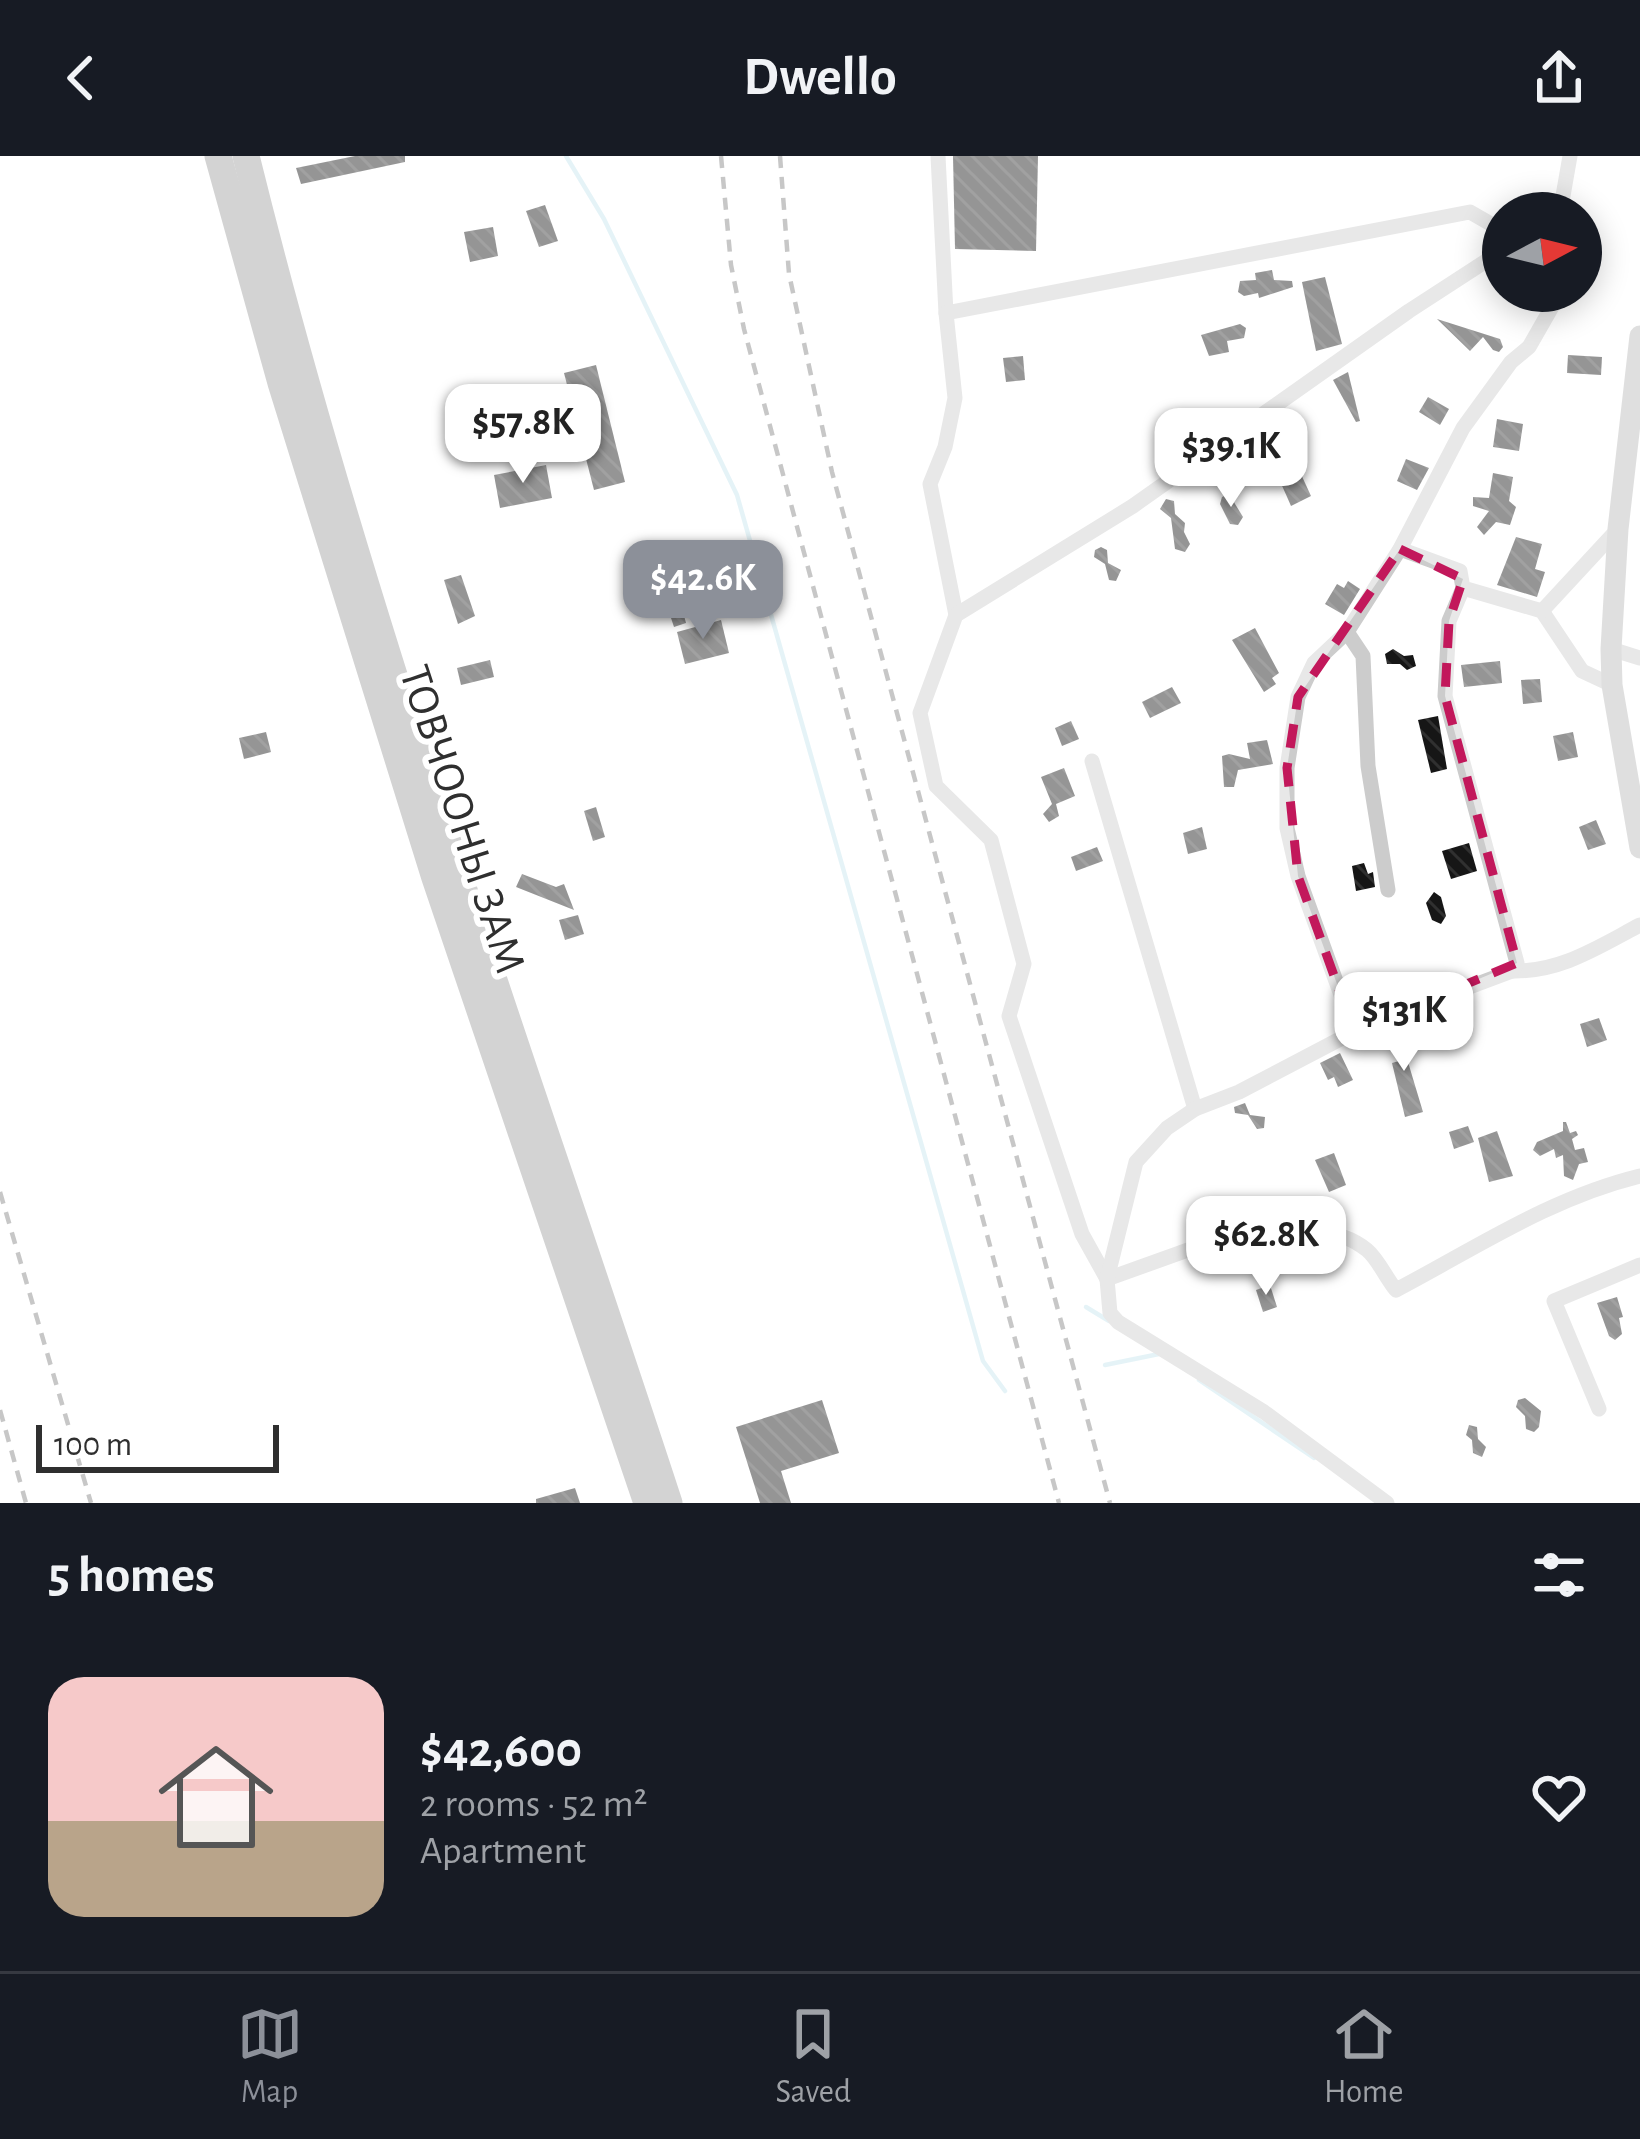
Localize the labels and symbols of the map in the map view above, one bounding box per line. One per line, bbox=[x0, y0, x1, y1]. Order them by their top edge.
north arrow bbox=[1482, 192, 1602, 312]
pin: $57.8K bbox=[425, 384, 621, 486]
pin: $39.1K bbox=[1133, 408, 1329, 510]
pin: $42.6K bbox=[605, 540, 801, 642]
street label: ТОВЧООНЫ ЗАМ bbox=[391, 660, 533, 980]
pin: $131K bbox=[1320, 972, 1488, 1074]
pin: $62.8K bbox=[1168, 1196, 1364, 1298]
scale bar bbox=[36, 1419, 279, 1472]

